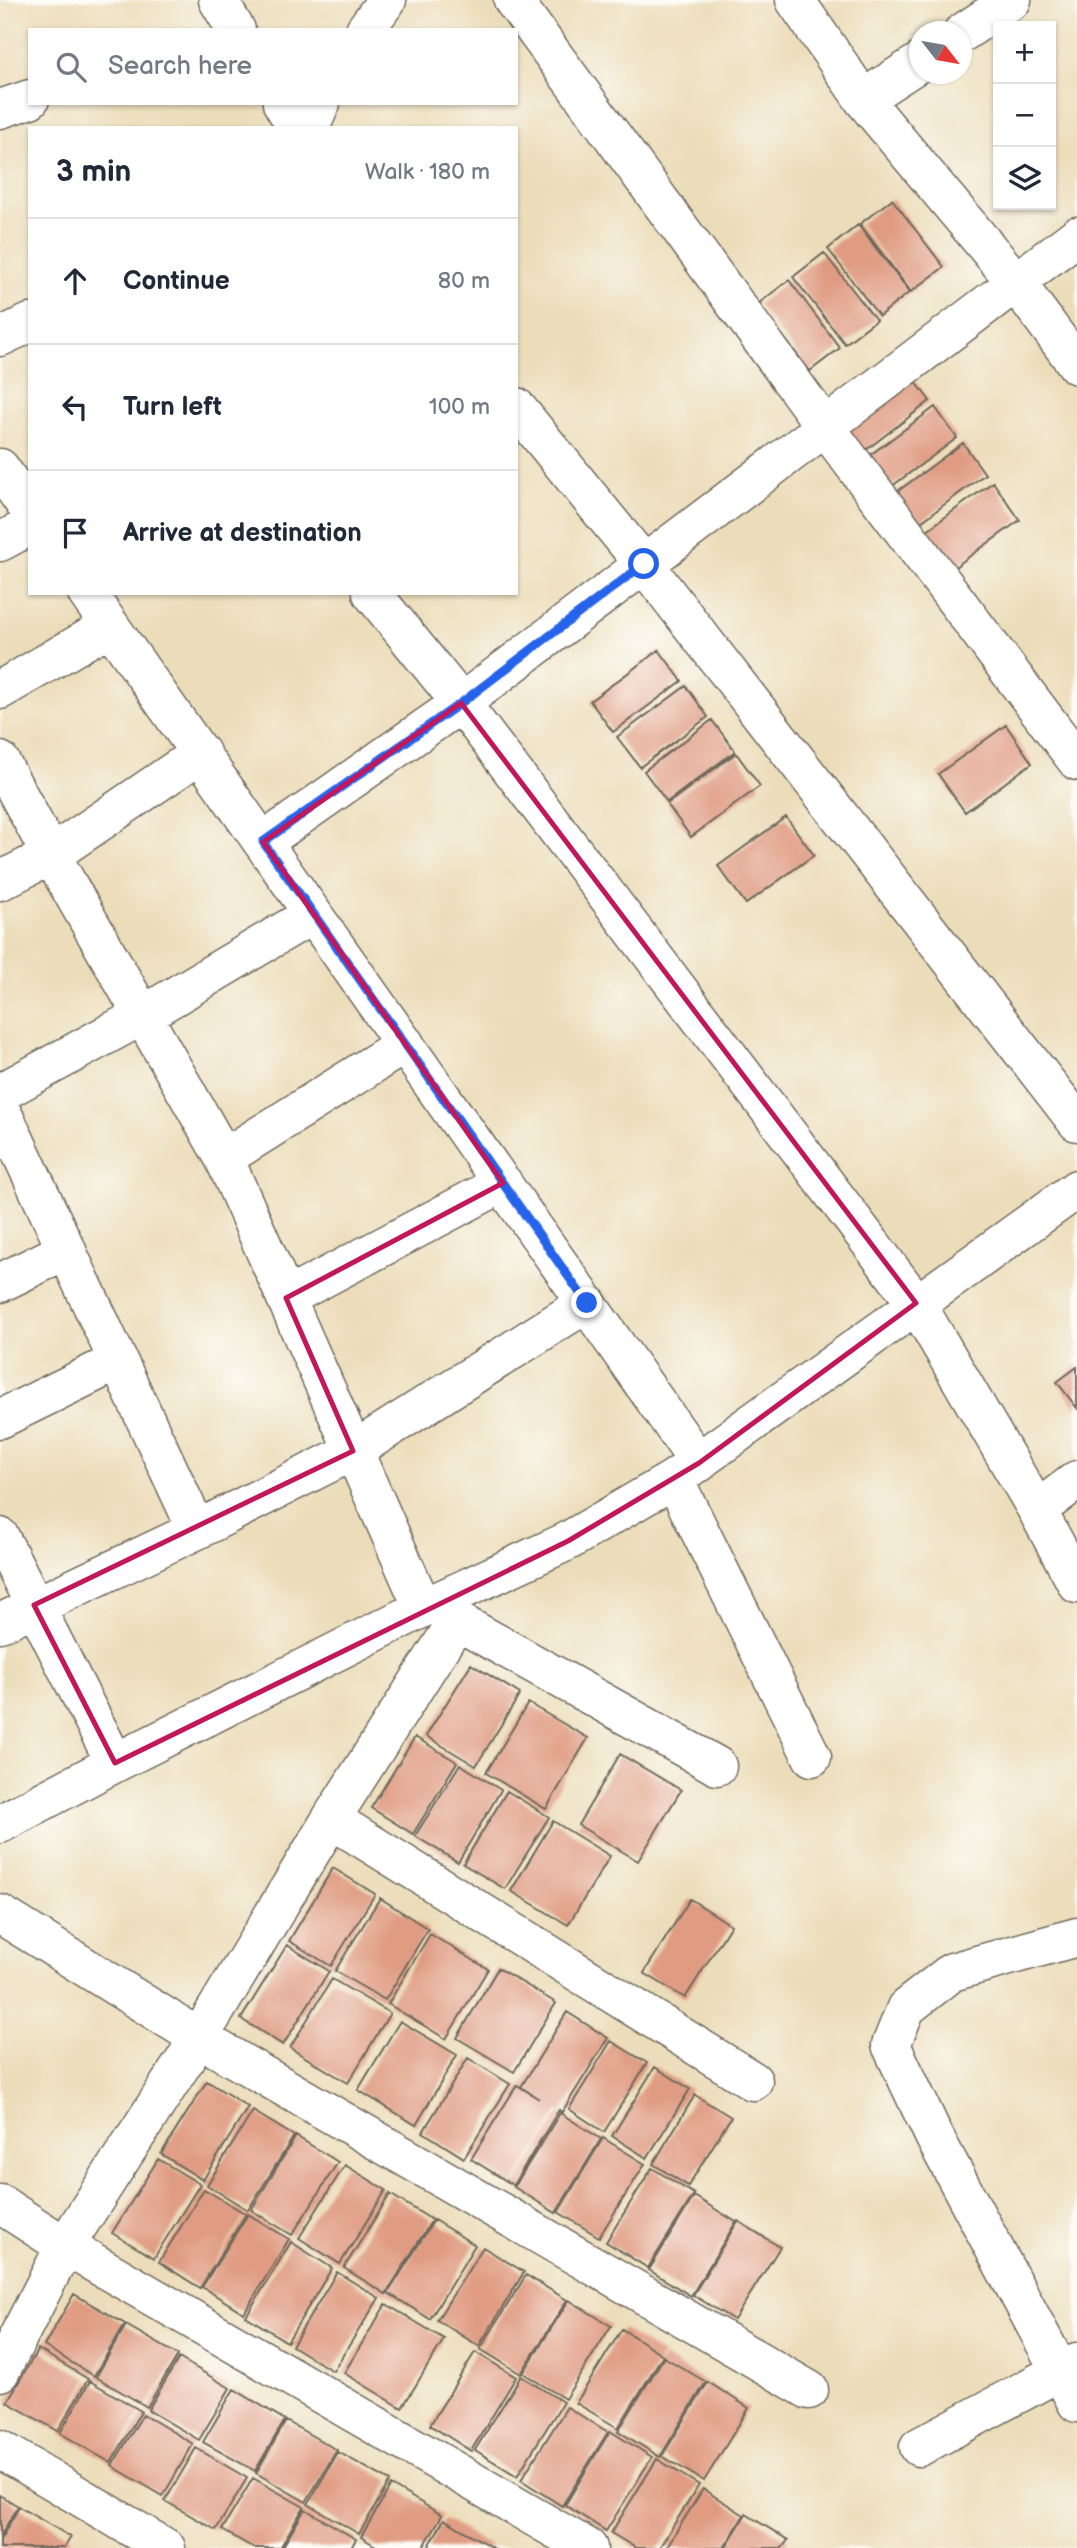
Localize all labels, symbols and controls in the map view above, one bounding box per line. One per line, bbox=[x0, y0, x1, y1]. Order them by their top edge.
north arrow bbox=[909, 21, 972, 84]
map controls bbox=[993, 21, 1056, 210]
button: + bbox=[993, 21, 1056, 84]
search box bbox=[28, 28, 518, 105]
icon: search bbox=[52, 48, 90, 86]
text: Search here bbox=[108, 51, 252, 82]
button: − bbox=[993, 84, 1056, 147]
button: layers bbox=[993, 147, 1056, 210]
text: 3 min bbox=[56, 154, 131, 190]
text: Walk · 180 m bbox=[365, 158, 490, 186]
icon: ahead bbox=[56, 262, 94, 300]
text: Continue bbox=[123, 266, 230, 297]
text: 80 m bbox=[438, 267, 490, 295]
icon: left bbox=[56, 388, 94, 426]
text: Turn left bbox=[123, 392, 222, 423]
text: 100 m bbox=[429, 393, 490, 421]
icon: arrive bbox=[56, 514, 94, 552]
text: Arrive at destination bbox=[123, 518, 362, 549]
route start bbox=[628, 548, 659, 579]
route end bbox=[571, 1287, 602, 1318]

